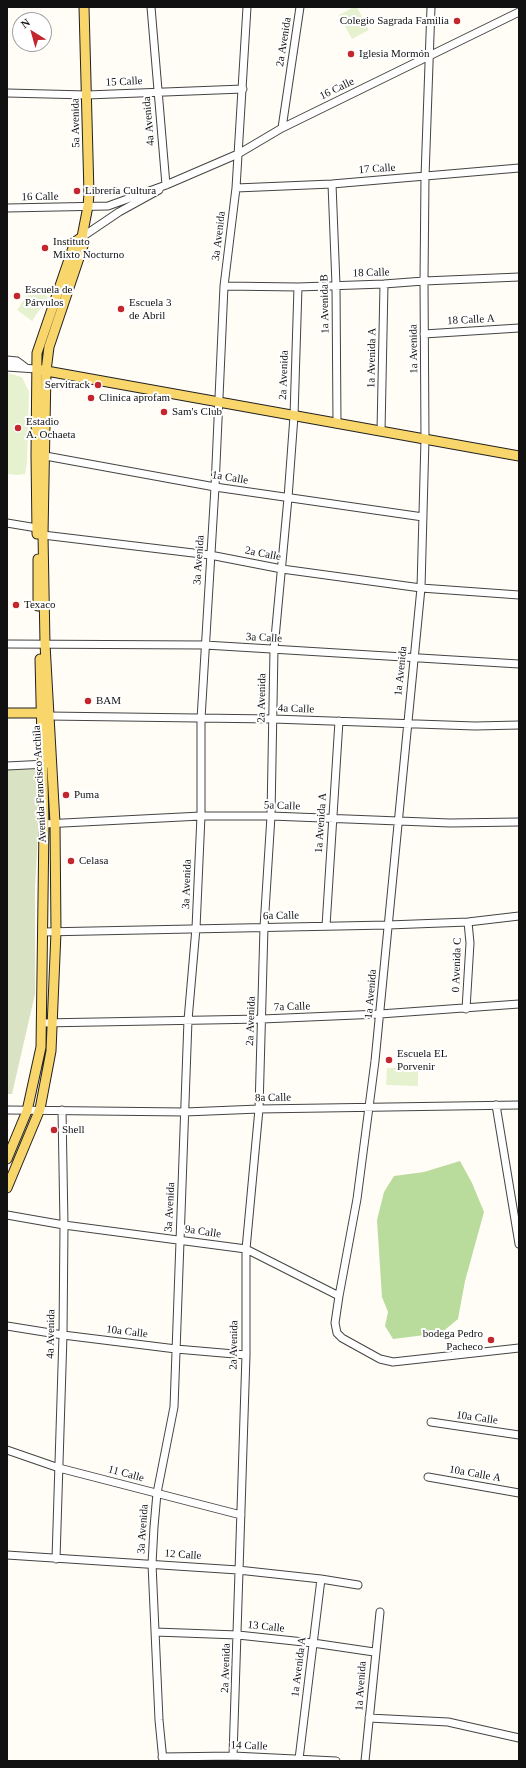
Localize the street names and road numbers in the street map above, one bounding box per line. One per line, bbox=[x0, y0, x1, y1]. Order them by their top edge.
street label: 2a Avenida bbox=[274, 16, 294, 68]
street label: 15 Calle bbox=[105, 74, 143, 90]
street label: 16 Calle bbox=[317, 75, 357, 103]
street label: 4a Avenida bbox=[140, 96, 158, 146]
street label: 5a Avenida bbox=[69, 98, 83, 148]
street label: 17 Calle bbox=[358, 161, 396, 177]
street label: 16 Calle bbox=[21, 190, 59, 204]
street label: 3a Avenida bbox=[209, 211, 229, 261]
street label: 18 Calle bbox=[352, 266, 390, 280]
street label: 1a Avenida B bbox=[318, 274, 332, 334]
street label: 18 Calle A bbox=[447, 312, 495, 328]
street label: 1a Avenida bbox=[407, 324, 421, 374]
street label: 1a Avenida A bbox=[365, 328, 379, 388]
street label: 2a Avenida bbox=[277, 350, 291, 400]
street label: 1a Calle bbox=[211, 469, 249, 487]
street label: 3a Avenida bbox=[191, 535, 207, 585]
street label: 2a Calle bbox=[244, 544, 282, 564]
street label: 3a Calle bbox=[246, 630, 282, 646]
street label: 1a Avenida bbox=[392, 646, 410, 696]
street label: 2a Avenida bbox=[255, 673, 269, 723]
street label: 4a Calle bbox=[278, 702, 314, 716]
street label: Avenida Francisco Archila bbox=[30, 725, 50, 843]
street label: 1a Avenida A bbox=[312, 792, 330, 854]
street label: 5a Calle bbox=[264, 799, 300, 813]
street label: 3a Avenida bbox=[180, 859, 194, 909]
street label: 6a Calle bbox=[263, 909, 299, 923]
street label: 0 Avenida C bbox=[449, 937, 465, 993]
street label: 1a Avenida bbox=[362, 969, 380, 1019]
street label: 2a Avenida bbox=[244, 996, 258, 1046]
street label: 7a Calle bbox=[274, 1000, 310, 1014]
street label: 8a Calle bbox=[255, 1091, 291, 1105]
street label: 3a Avenida bbox=[162, 1182, 178, 1232]
street label: 9a Calle bbox=[184, 1223, 222, 1241]
street label: 4a Avenida bbox=[44, 1309, 58, 1359]
street label: 2a Avenida bbox=[227, 1320, 241, 1370]
street label: 10a Calle bbox=[105, 1323, 149, 1341]
street label: 10a Calle bbox=[455, 1409, 499, 1427]
street label: 11 Calle bbox=[107, 1463, 145, 1485]
street label: 10a Calle A bbox=[448, 1463, 502, 1485]
street label: 3a Avenida bbox=[135, 1504, 151, 1554]
street label: 12 Calle bbox=[164, 1547, 202, 1563]
street label: 13 Calle bbox=[247, 1619, 285, 1635]
street label: 1a Avenida A bbox=[289, 1636, 309, 1698]
street label: 2a Avenida bbox=[219, 1643, 233, 1693]
street label: 1a Avenida bbox=[353, 1661, 369, 1711]
street label: 14 Calle bbox=[230, 1739, 268, 1753]

